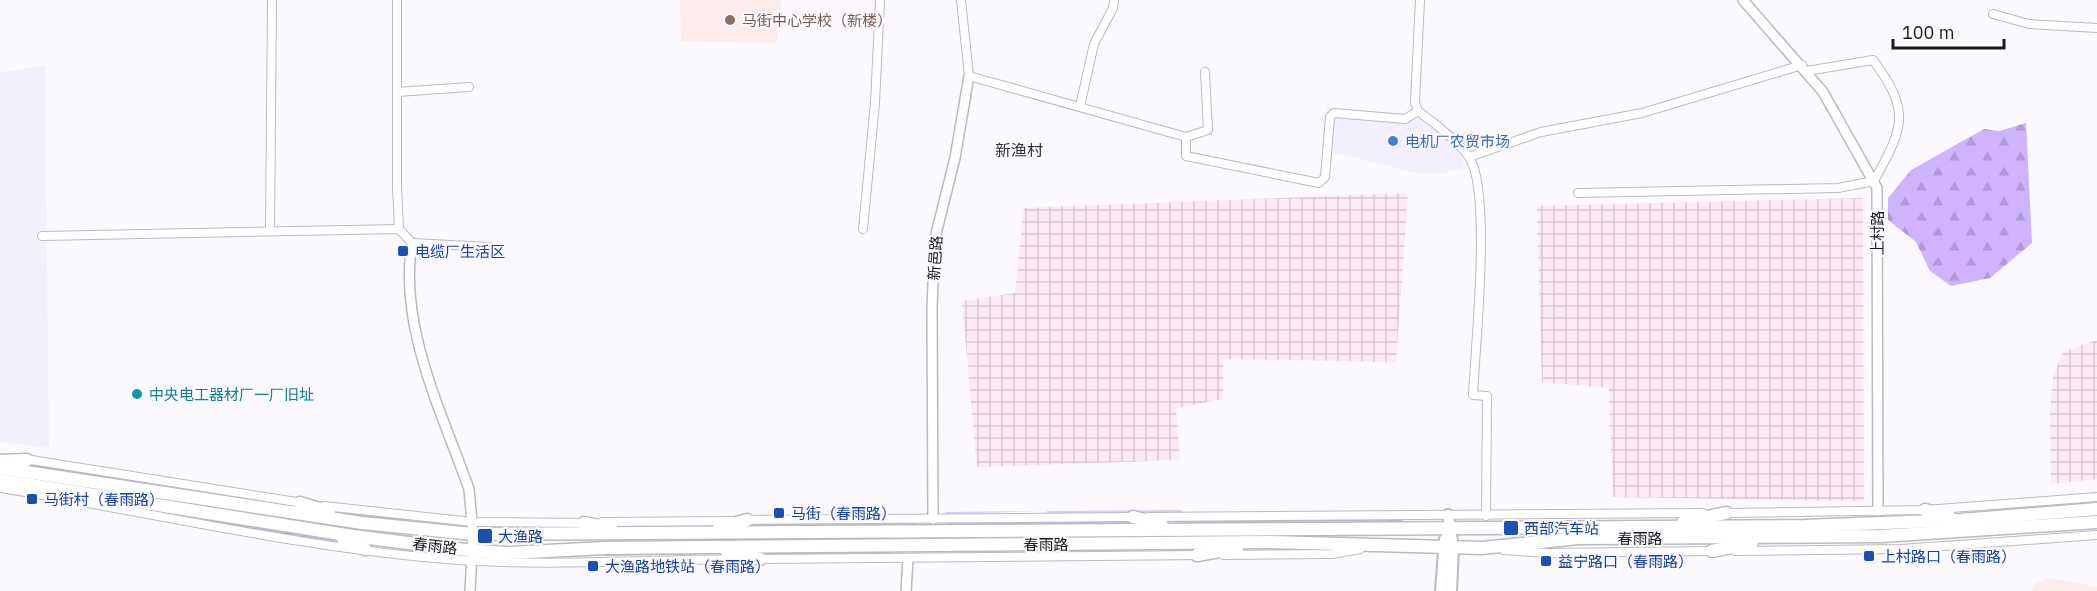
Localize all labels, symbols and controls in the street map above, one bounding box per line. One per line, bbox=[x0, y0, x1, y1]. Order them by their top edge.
place label: 马街中心学校（新楼） bbox=[742, 11, 892, 30]
scale bar bbox=[1893, 12, 2004, 50]
marker: 马街中心学校（新楼） bbox=[723, 13, 737, 27]
text: 100 m bbox=[1902, 21, 1954, 44]
place label: 电机厂农贸市场 bbox=[1405, 132, 1510, 151]
marker: 电机厂农贸市场 bbox=[1386, 134, 1400, 148]
district label: 新渔村 bbox=[995, 140, 1043, 160]
street label: 上村路 bbox=[1868, 210, 1887, 256]
street label: 新邑路 bbox=[924, 235, 946, 281]
place label: 电缆厂生活区 bbox=[415, 242, 505, 261]
marker: 电缆厂生活区 bbox=[396, 244, 410, 258]
place label: 中央电工器材厂一厂旧址 bbox=[149, 385, 314, 404]
marker: 中央电工器材厂一厂旧址 bbox=[130, 387, 144, 401]
place label: 马街村（春雨路） bbox=[44, 490, 164, 509]
marker: 马街村（春雨路） bbox=[25, 492, 39, 506]
place label: 马街（春雨路） bbox=[791, 504, 896, 523]
marker: 马街（春雨路） bbox=[772, 506, 786, 520]
marker: 西部汽车站 bbox=[1502, 519, 1520, 537]
place label: 西部汽车站 bbox=[1524, 519, 1599, 538]
marker: 大渔路 bbox=[476, 527, 494, 545]
place label: 大渔路 bbox=[498, 527, 543, 546]
street label: 春雨路 bbox=[1617, 529, 1663, 548]
street label: 春雨路 bbox=[412, 534, 458, 558]
street label: 春雨路 bbox=[1023, 535, 1069, 554]
place label: 上村路口（春雨路） bbox=[1881, 547, 2016, 566]
marker: 上村路口（春雨路） bbox=[1862, 549, 1876, 563]
place label: 益宁路口（春雨路） bbox=[1558, 552, 1693, 571]
marker: 益宁路口（春雨路） bbox=[1539, 554, 1553, 568]
place label: 大渔路地铁站（春雨路） bbox=[605, 557, 770, 576]
marker: 大渔路地铁站（春雨路） bbox=[586, 559, 600, 573]

